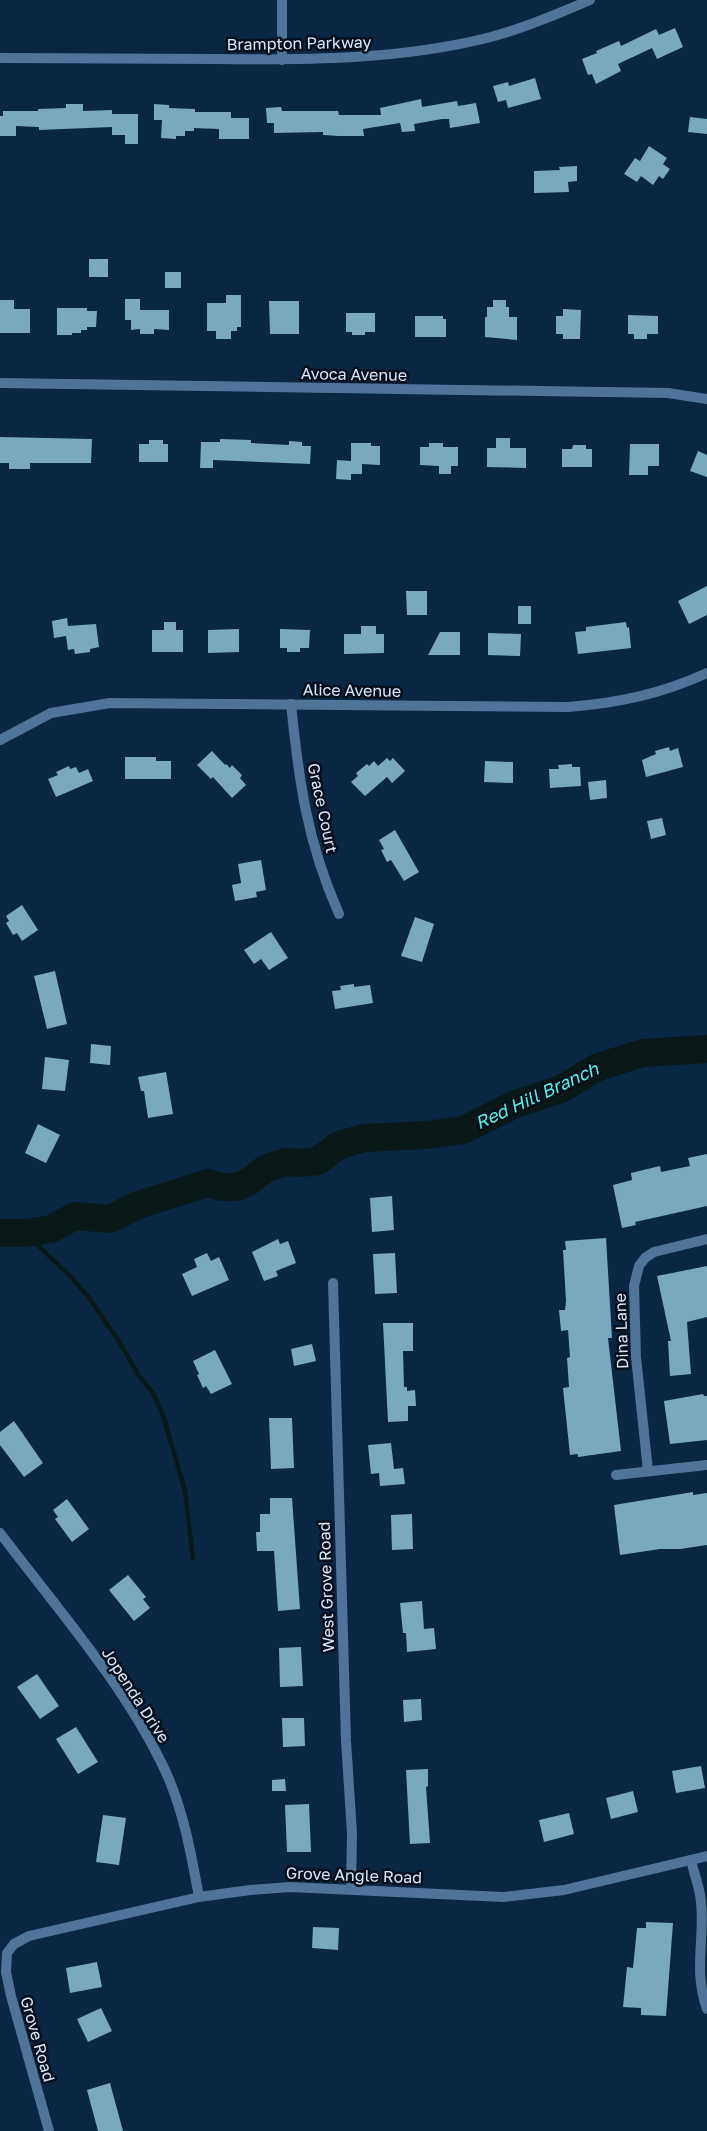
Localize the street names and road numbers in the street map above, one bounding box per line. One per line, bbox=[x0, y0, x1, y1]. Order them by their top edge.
street label: Brampton Parkway bbox=[226, 32, 372, 54]
street label: Avoca Avenue bbox=[301, 363, 407, 385]
street label: Alice Avenue bbox=[303, 679, 401, 701]
street label: Grace Court bbox=[304, 761, 342, 855]
street label: Dina Lane bbox=[610, 1293, 632, 1369]
street label: West Grove Road bbox=[314, 1521, 338, 1653]
street label: Jopenda Drive bbox=[98, 1643, 174, 1747]
street label: Grove Angle Road bbox=[285, 1863, 423, 1887]
street label: Grove Road bbox=[16, 1994, 60, 2084]

